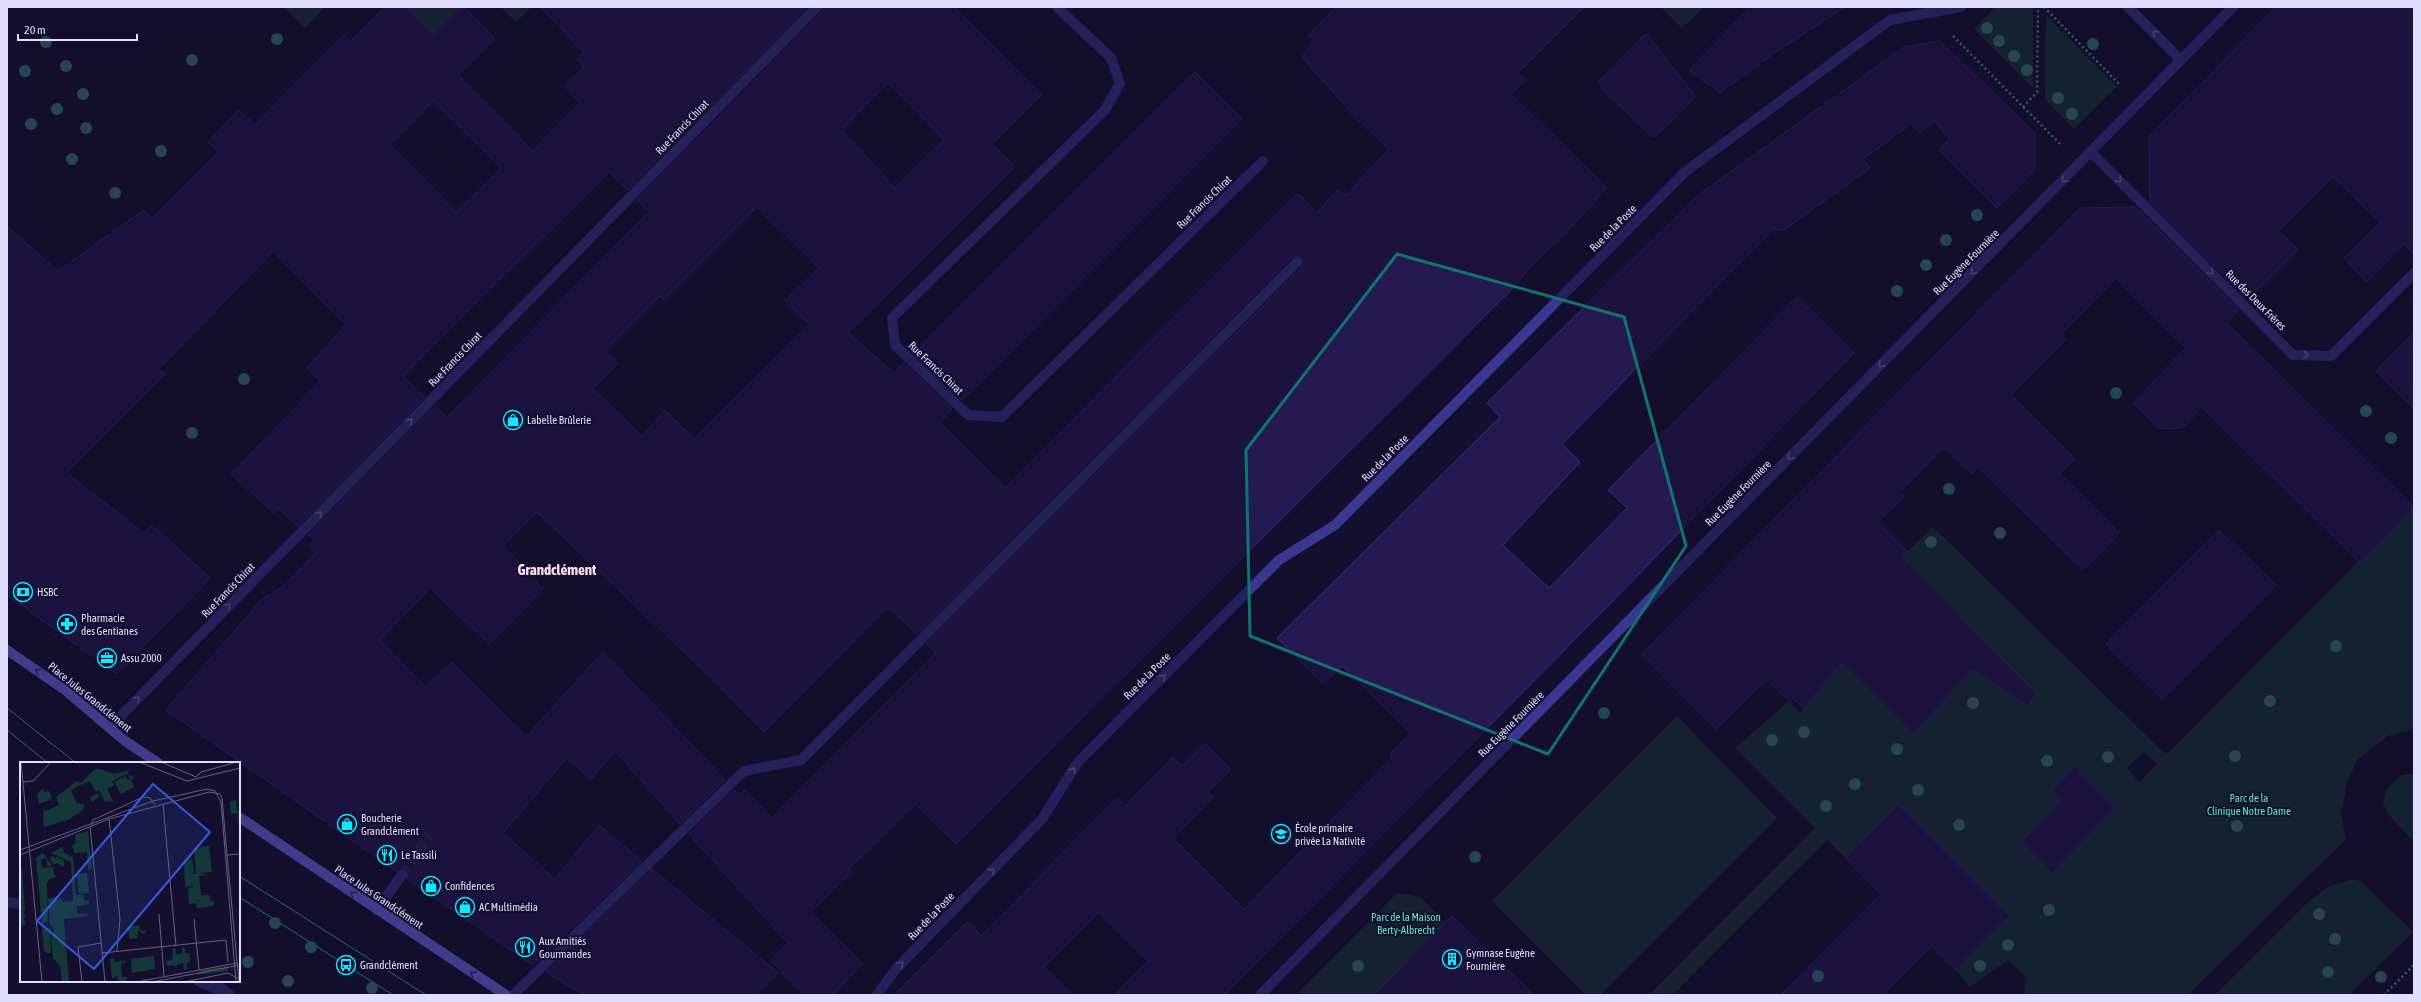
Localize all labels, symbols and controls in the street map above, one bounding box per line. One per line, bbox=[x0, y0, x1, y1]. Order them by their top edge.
scale bar bbox=[18, 16, 137, 42]
text: 20 m bbox=[24, 23, 46, 37]
one-way arrow bbox=[2152, 30, 2160, 38]
street label: Rue Francis Chirat bbox=[653, 97, 711, 157]
street label: Rue Francis Chirat bbox=[1174, 173, 1234, 231]
one-way arrow bbox=[2061, 175, 2069, 183]
one-way arrow bbox=[2114, 175, 2122, 182]
street label: Rue de la Poste bbox=[1587, 202, 1639, 254]
street label: Rue Eugène Fournière bbox=[1931, 227, 2001, 297]
one-way arrow bbox=[1970, 267, 1978, 275]
one-way arrow bbox=[2206, 267, 2214, 275]
street label: Rue des Deux Frères bbox=[2224, 268, 2289, 333]
street label: Rue Francis Chirat bbox=[426, 329, 484, 389]
street label: Rue Francis Chirat bbox=[906, 339, 966, 397]
one-way arrow bbox=[2303, 351, 2309, 359]
one-way arrow bbox=[1878, 360, 1886, 368]
shop icon: Labelle Brûlerie bbox=[502, 409, 524, 431]
place label: Labelle Brûlerie bbox=[527, 414, 591, 426]
one-way arrow bbox=[405, 418, 413, 426]
street label: Rue de la Poste bbox=[1359, 432, 1411, 484]
one-way arrow bbox=[1787, 452, 1795, 460]
street label: Rue Eugène Fournière bbox=[1703, 458, 1773, 528]
one-way arrow bbox=[314, 511, 322, 519]
street label: Rue Francis Chirat bbox=[199, 560, 257, 620]
district label: Grandclément bbox=[518, 561, 597, 578]
bank icon: HSBC bbox=[12, 581, 34, 603]
place label: HSBC bbox=[37, 586, 58, 598]
one-way arrow bbox=[223, 603, 231, 611]
place label: Pharmacie des Gentianes bbox=[81, 612, 138, 637]
pharmacy icon: Pharmacie des Gentianes bbox=[56, 613, 78, 635]
office icon: Assu 2000 bbox=[96, 647, 118, 669]
street label: Rue de la Poste bbox=[1121, 650, 1173, 702]
place label: Assu 2000 bbox=[121, 652, 162, 664]
street label: Place Jules Grandclément bbox=[46, 660, 134, 734]
one-way arrow bbox=[35, 668, 42, 676]
one-way arrow bbox=[1158, 674, 1166, 682]
street label: Rue Eugène Fournière bbox=[1476, 689, 1546, 759]
one-way arrow bbox=[132, 696, 140, 704]
inset map bbox=[20, 762, 240, 982]
one-way arrow bbox=[1068, 767, 1076, 774]
park label: Parc de la Clinique Notre Dame bbox=[2207, 792, 2291, 817]
place label: Boucherie Grandclément bbox=[361, 812, 419, 837]
shop icon: Boucherie Grandclément bbox=[336, 813, 358, 835]
place label: École primaire privée La Nativité bbox=[1295, 822, 1365, 847]
school or university icon: École primaire privée La Nativité bbox=[1270, 823, 1292, 845]
restaurant icon: Le Tassili bbox=[376, 844, 398, 866]
place label: Le Tassili bbox=[401, 849, 437, 861]
street label: Place Jules Grandclément bbox=[333, 863, 425, 931]
one-way arrow bbox=[987, 868, 995, 876]
shop icon: Confidences bbox=[420, 875, 442, 897]
place label: Confidences bbox=[445, 880, 495, 892]
street label: Rue de la Poste bbox=[906, 890, 956, 942]
one-way arrow bbox=[350, 891, 357, 899]
shop icon: AC Multimédia bbox=[454, 896, 476, 918]
place label: AC Multimédia bbox=[479, 901, 538, 913]
park label: Parc de la Maison Berty-Albrecht bbox=[1371, 911, 1441, 936]
place label: Aux Amitiés Gourmandes bbox=[539, 935, 591, 960]
restaurant icon: Aux Amitiés Gourmandes bbox=[514, 936, 536, 958]
place label: Gymnase Eugène Fournière bbox=[1466, 947, 1535, 972]
building icon: Gymnase Eugène Fournière bbox=[1441, 948, 1463, 970]
bus stop icon: Grandclément bbox=[335, 954, 357, 976]
place label: Grandclément bbox=[360, 959, 418, 971]
one-way arrow bbox=[896, 961, 904, 969]
one-way arrow bbox=[470, 971, 477, 978]

